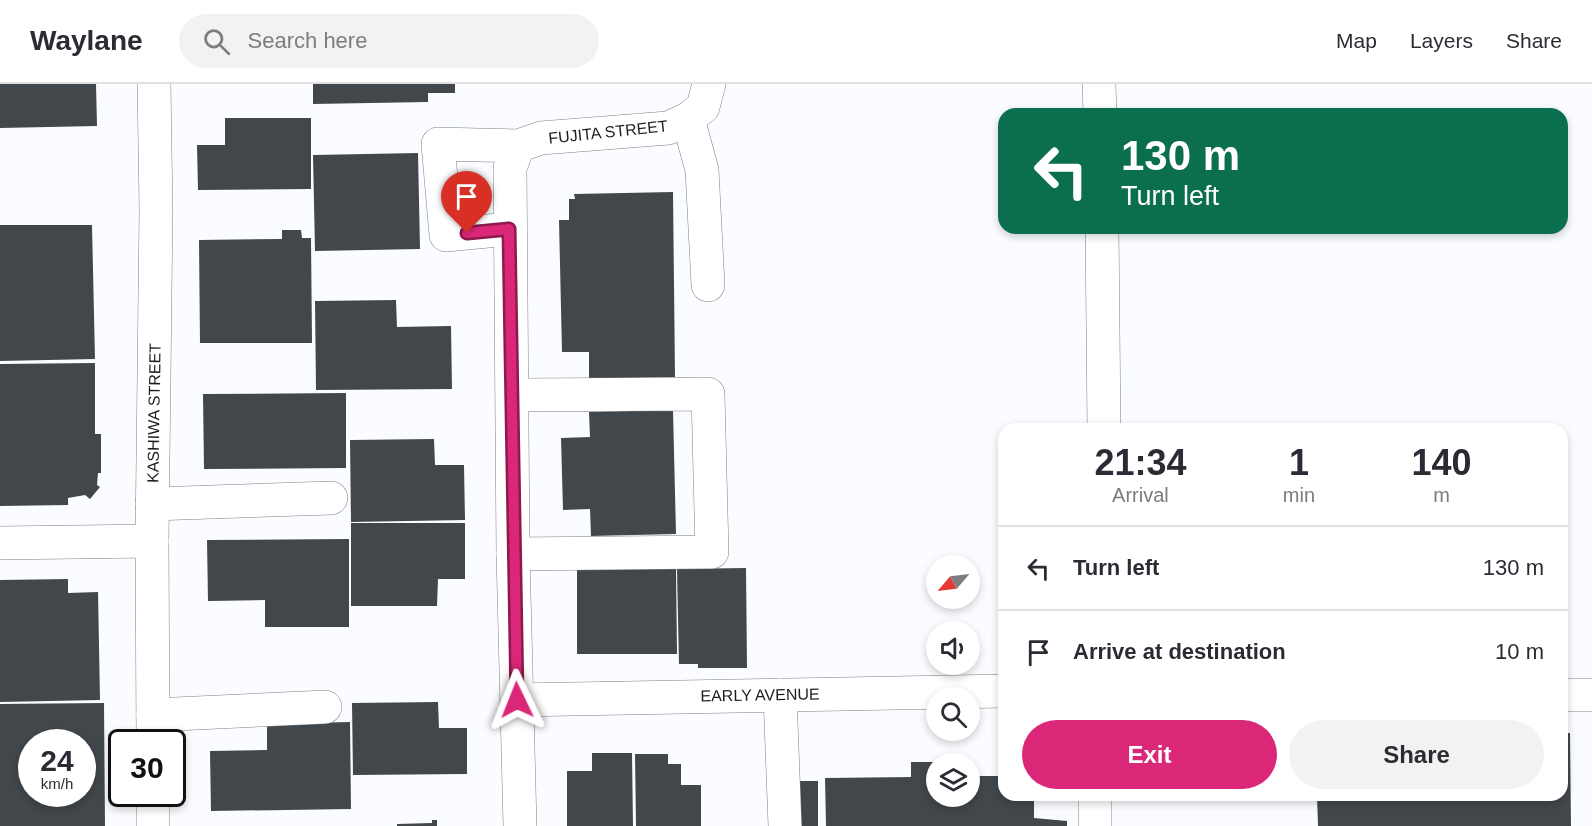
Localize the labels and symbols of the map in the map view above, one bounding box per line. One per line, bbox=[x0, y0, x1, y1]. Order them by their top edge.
street label: FUJITA STREET bbox=[548, 117, 669, 147]
pin bbox=[441, 171, 492, 233]
street label: KASHIWA STREET bbox=[144, 343, 164, 483]
north arrow bbox=[926, 555, 980, 609]
position arrow bbox=[485, 668, 549, 732]
street label: EARLY AVENUE bbox=[700, 685, 820, 705]
speed limit sign: 30 bbox=[108, 729, 186, 807]

